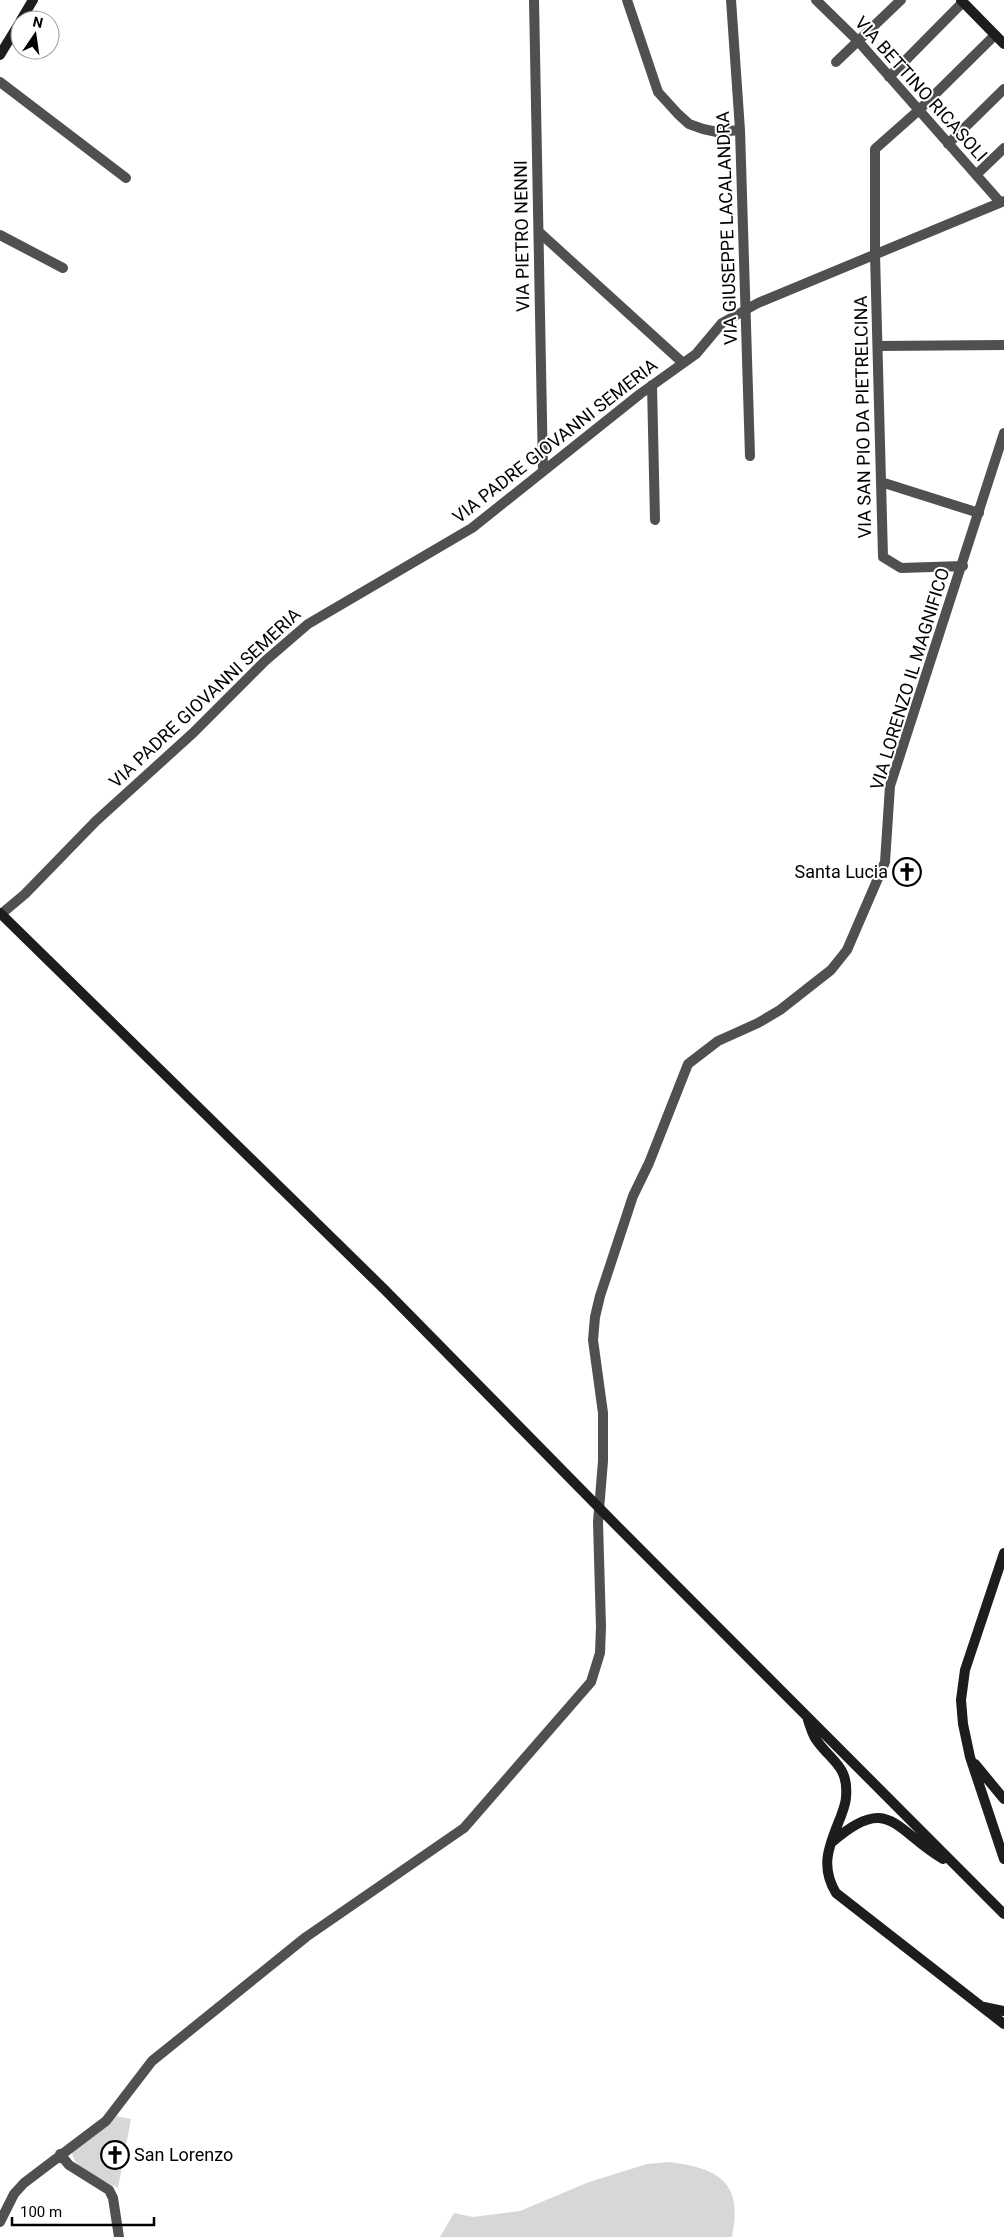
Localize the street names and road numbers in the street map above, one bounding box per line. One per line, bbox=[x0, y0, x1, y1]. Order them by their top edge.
street label: VIA BETTINO RICASOLI bbox=[851, 12, 992, 165]
street label: VIA GIUSEPPE LACALANDRA bbox=[712, 111, 741, 345]
street label: VIA PIETRO NENNI bbox=[510, 160, 533, 312]
street label: VIA SAN PIO DA PIETRELCINA bbox=[850, 295, 875, 538]
street label: VIA PADRE GIOVANNI SEMERIA bbox=[448, 354, 661, 527]
street label: VIA LORENZO IL MAGNIFICO bbox=[866, 565, 953, 793]
street label: VIA PADRE GIOVANNI SEMERIA bbox=[105, 603, 305, 792]

